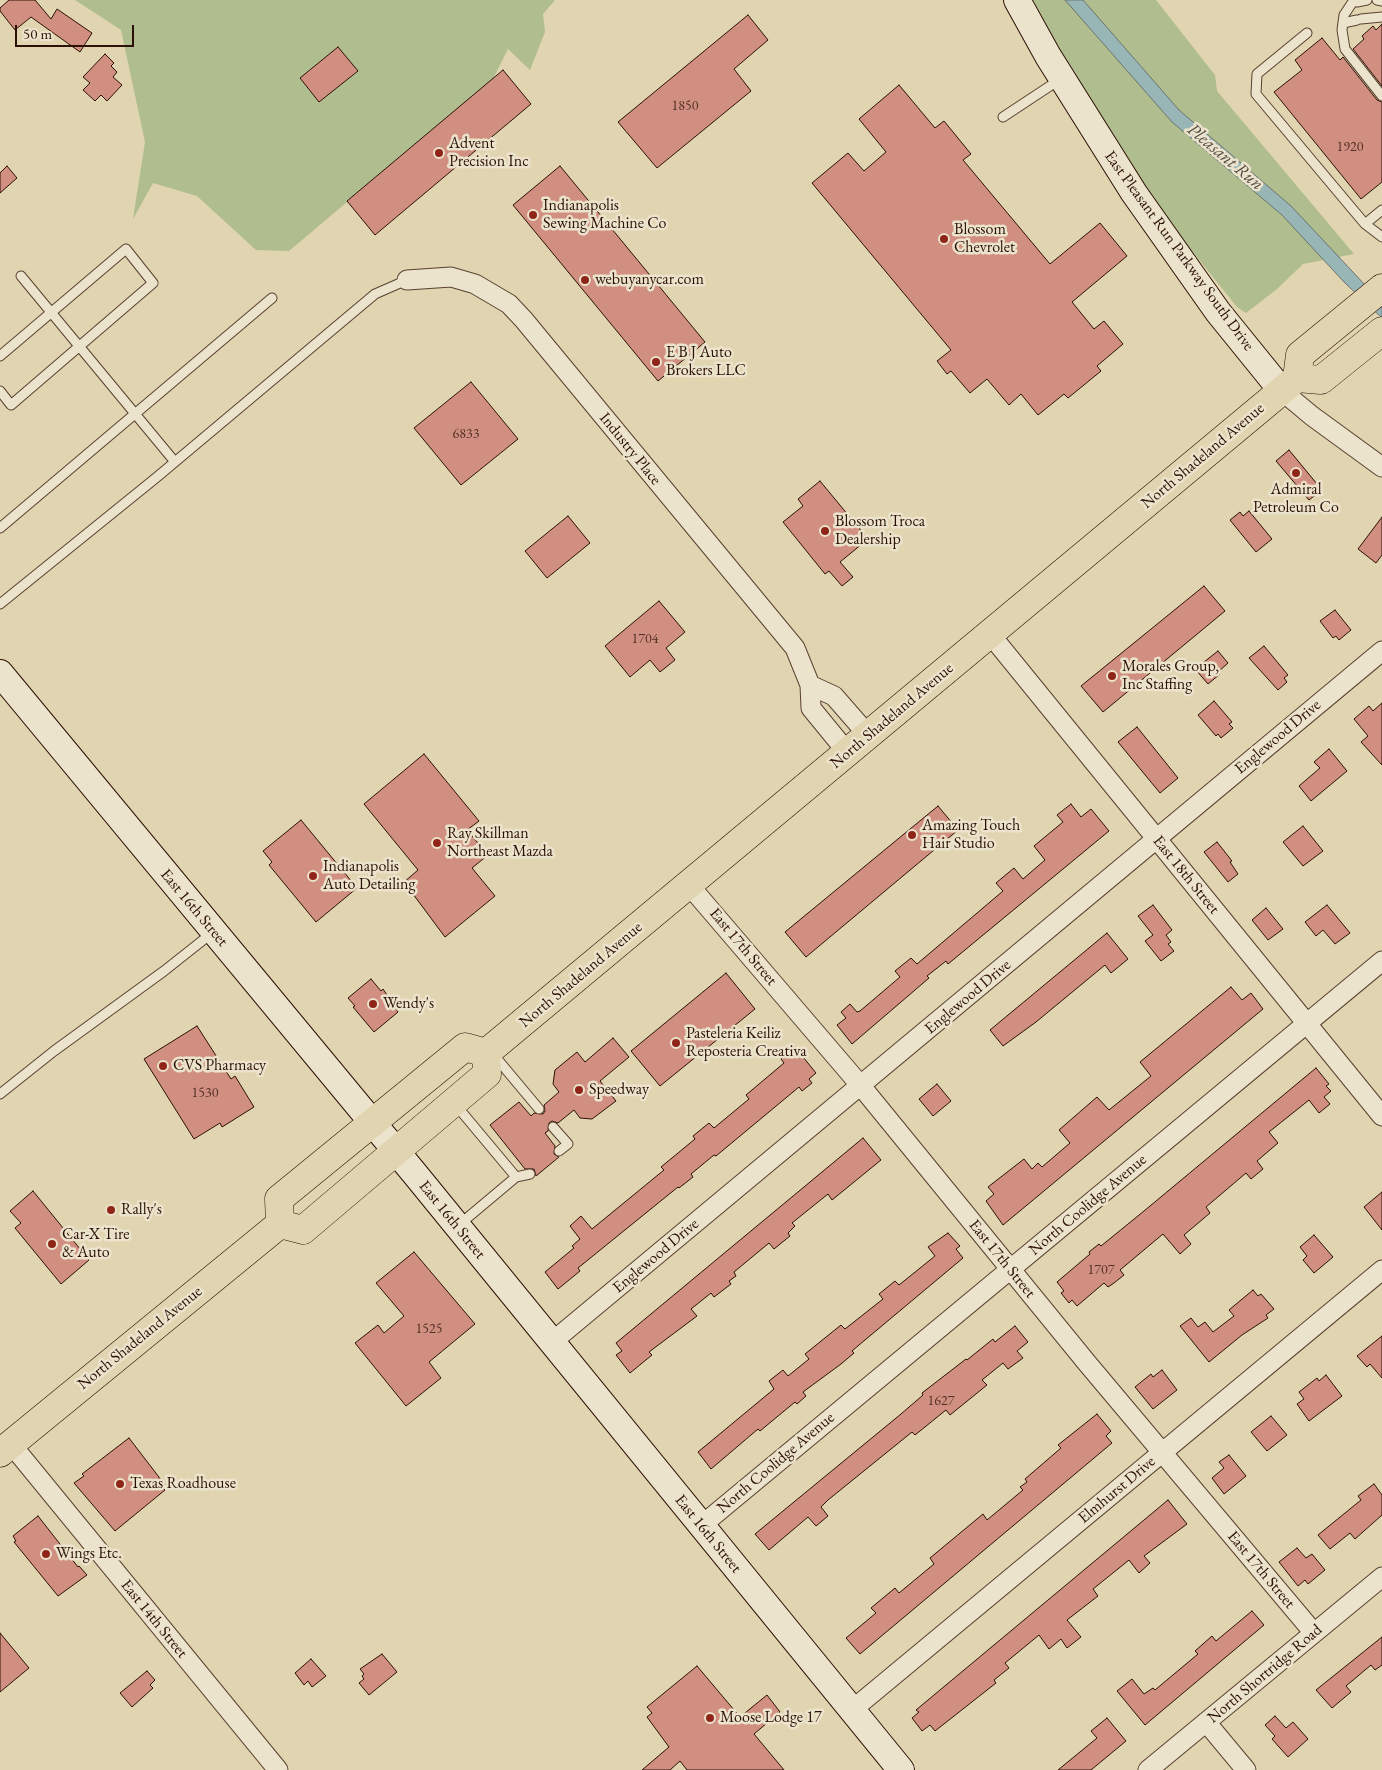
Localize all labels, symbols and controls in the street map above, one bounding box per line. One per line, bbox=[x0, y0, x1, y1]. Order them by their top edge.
scale bar bbox=[18, 15, 136, 47]
text: 50 m bbox=[23, 24, 52, 43]
house number: 1850 bbox=[672, 98, 698, 114]
water label: Pleasant Run bbox=[1182, 119, 1268, 195]
place label: Advent Precision Inc bbox=[449, 134, 529, 172]
house number: 1920 bbox=[1337, 139, 1363, 155]
marker: Advent Precision Inc bbox=[433, 147, 445, 159]
street label: East Pleasant Run Parkway South Drive bbox=[1100, 147, 1258, 355]
place label: Indianapolis Sewing Machine Co bbox=[543, 196, 666, 234]
marker: Indianapolis Sewing Machine Co bbox=[527, 209, 539, 221]
place label: Blossom Chevrolet bbox=[954, 220, 1015, 258]
marker: Blossom Chevrolet bbox=[938, 233, 950, 245]
place label: webuyanycar.com bbox=[595, 270, 704, 290]
marker: webuyanycar.com bbox=[579, 274, 591, 286]
place label: E B J Auto Brokers LLC bbox=[666, 343, 746, 381]
marker: E B J Auto Brokers LLC bbox=[650, 356, 662, 368]
street label: North Shadeland Avenue bbox=[1138, 399, 1268, 513]
street label: Industry Place bbox=[595, 409, 665, 489]
house number: 6833 bbox=[453, 426, 479, 442]
marker: Admiral Petroleum Co bbox=[1290, 467, 1302, 479]
place label: Admiral Petroleum Co bbox=[1253, 480, 1339, 518]
place label: Blossom Troca Dealership bbox=[835, 512, 925, 550]
marker: Blossom Troca Dealership bbox=[819, 525, 831, 537]
house number: 1704 bbox=[632, 631, 658, 647]
place label: Morales Group, Inc Staffing bbox=[1122, 657, 1219, 695]
street label: North Shadeland Avenue bbox=[827, 659, 957, 773]
marker: Morales Group, Inc Staffing bbox=[1106, 670, 1118, 682]
street label: Englewood Drive bbox=[1231, 695, 1325, 779]
place label: Amazing Touch Hair Studio bbox=[922, 816, 1020, 854]
place label: Ray Skillman Northeast Mazda bbox=[447, 824, 553, 862]
marker: Amazing Touch Hair Studio bbox=[906, 829, 918, 841]
street label: East 18th Street bbox=[1149, 832, 1223, 918]
marker: Ray Skillman Northeast Mazda bbox=[431, 837, 443, 849]
place label: Indianapolis Auto Detailing bbox=[323, 857, 415, 895]
street label: East 16th Street bbox=[156, 865, 232, 951]
marker: Indianapolis Auto Detailing bbox=[307, 870, 319, 882]
street label: East 17th Street bbox=[705, 904, 781, 990]
street label: North Shadeland Avenue bbox=[516, 918, 646, 1032]
street label: Englewood Drive bbox=[921, 955, 1015, 1039]
place label: Wendy's bbox=[383, 994, 434, 1014]
marker: Wendy's bbox=[367, 998, 379, 1010]
place label: Pasteleria Keiliz Reposteria Creativa bbox=[686, 1024, 807, 1062]
marker: Pasteleria Keiliz Reposteria Creativa bbox=[670, 1037, 682, 1049]
place label: CVS Pharmacy bbox=[173, 1056, 266, 1076]
marker: CVS Pharmacy bbox=[157, 1060, 169, 1072]
place label: Speedway bbox=[589, 1080, 649, 1100]
marker: Speedway bbox=[573, 1084, 585, 1096]
house number: 1530 bbox=[192, 1085, 218, 1101]
street label: North Coolidge Avenue bbox=[1025, 1150, 1151, 1260]
street label: East 16th Street bbox=[415, 1177, 489, 1263]
place label: Rally's bbox=[121, 1200, 162, 1220]
marker: Rally's bbox=[105, 1204, 117, 1216]
street label: Englewood Drive bbox=[609, 1214, 703, 1298]
street label: East 17th Street bbox=[965, 1216, 1039, 1302]
place label: Car-X Tire & Auto bbox=[62, 1225, 129, 1263]
marker: Car-X Tire & Auto bbox=[46, 1238, 58, 1250]
house number: 1707 bbox=[1088, 1262, 1114, 1278]
street label: North Shadeland Avenue bbox=[74, 1282, 206, 1394]
house number: 1525 bbox=[416, 1321, 442, 1337]
house number: 1627 bbox=[928, 1393, 954, 1409]
street label: North Coolidge Avenue bbox=[713, 1408, 839, 1518]
street label: Elmhurst Drive bbox=[1074, 1452, 1160, 1528]
place label: Texas Roadhouse bbox=[130, 1474, 236, 1494]
marker: Texas Roadhouse bbox=[114, 1478, 126, 1490]
street label: East 16th Street bbox=[671, 1491, 745, 1577]
street label: East 17th Street bbox=[1223, 1527, 1299, 1613]
place label: Wings Etc. bbox=[56, 1544, 122, 1564]
marker: Wings Etc. bbox=[40, 1548, 52, 1560]
street label: East 14th Street bbox=[117, 1576, 191, 1662]
street label: North Shortridge Road bbox=[1204, 1620, 1326, 1728]
place label: Moose Lodge 17 bbox=[720, 1708, 822, 1728]
marker: Moose Lodge 17 bbox=[704, 1712, 716, 1724]

